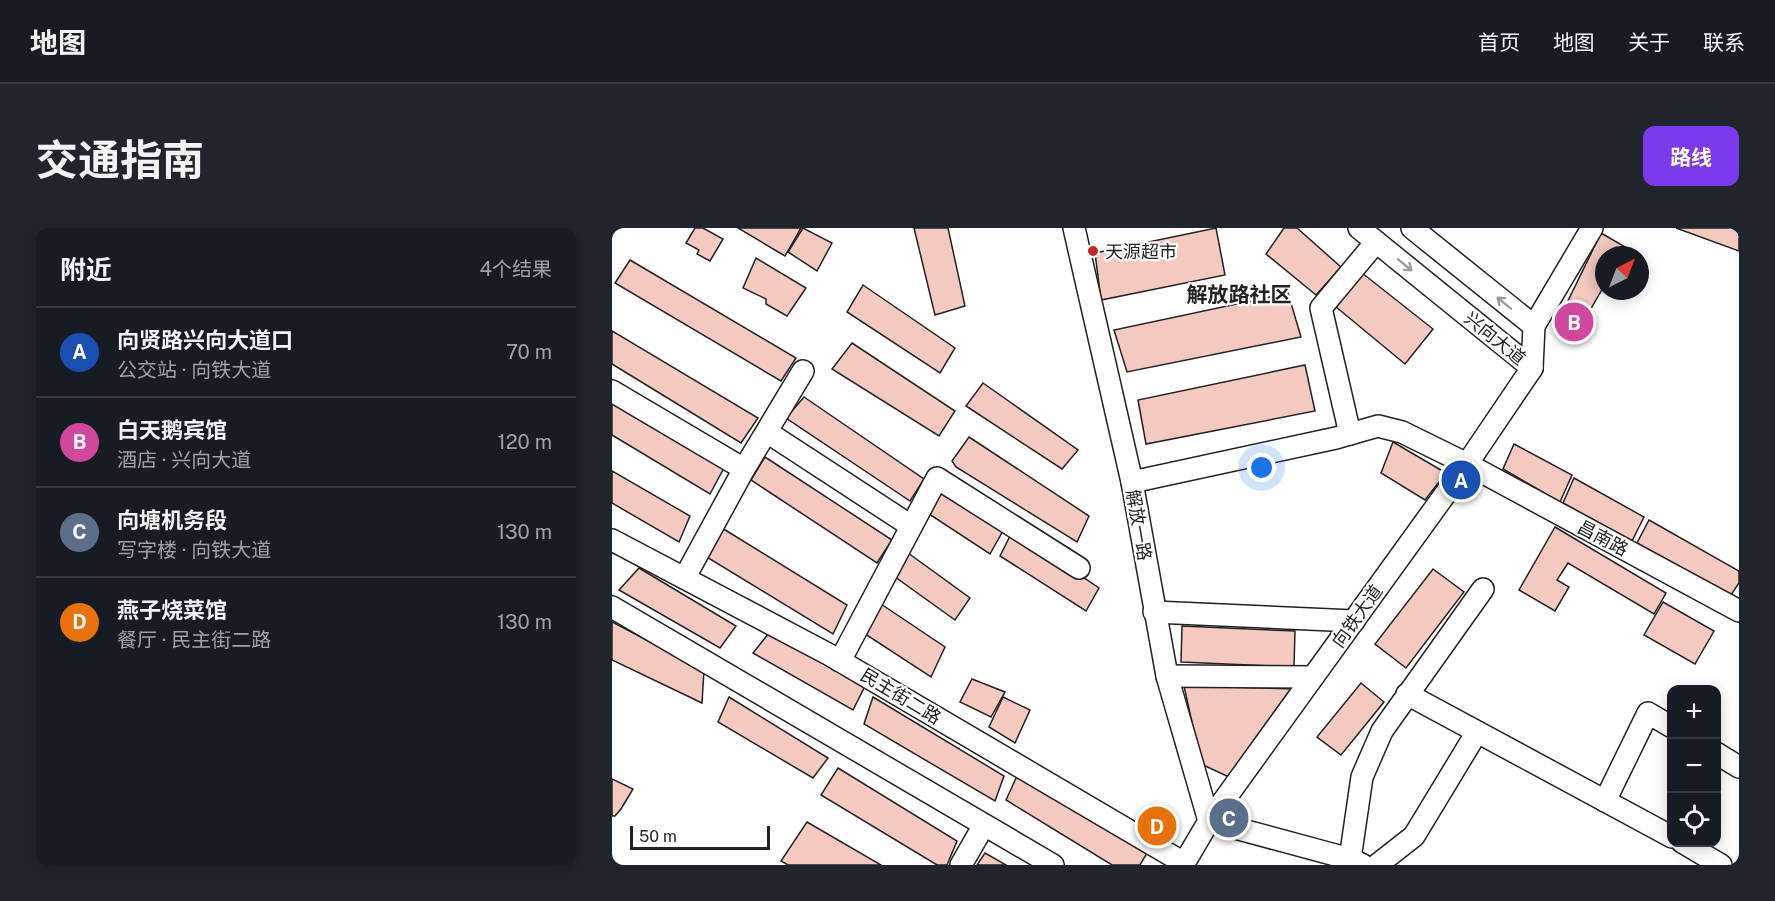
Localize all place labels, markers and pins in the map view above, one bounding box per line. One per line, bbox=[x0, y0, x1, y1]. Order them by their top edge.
place label: 天源超市 bbox=[1105, 241, 1177, 262]
marker: 天源超市 bbox=[1086, 244, 1100, 258]
pin: B bbox=[1554, 300, 1594, 344]
pin: A bbox=[1442, 458, 1480, 502]
pin: C bbox=[1210, 796, 1248, 840]
pin: D bbox=[1138, 804, 1176, 848]

